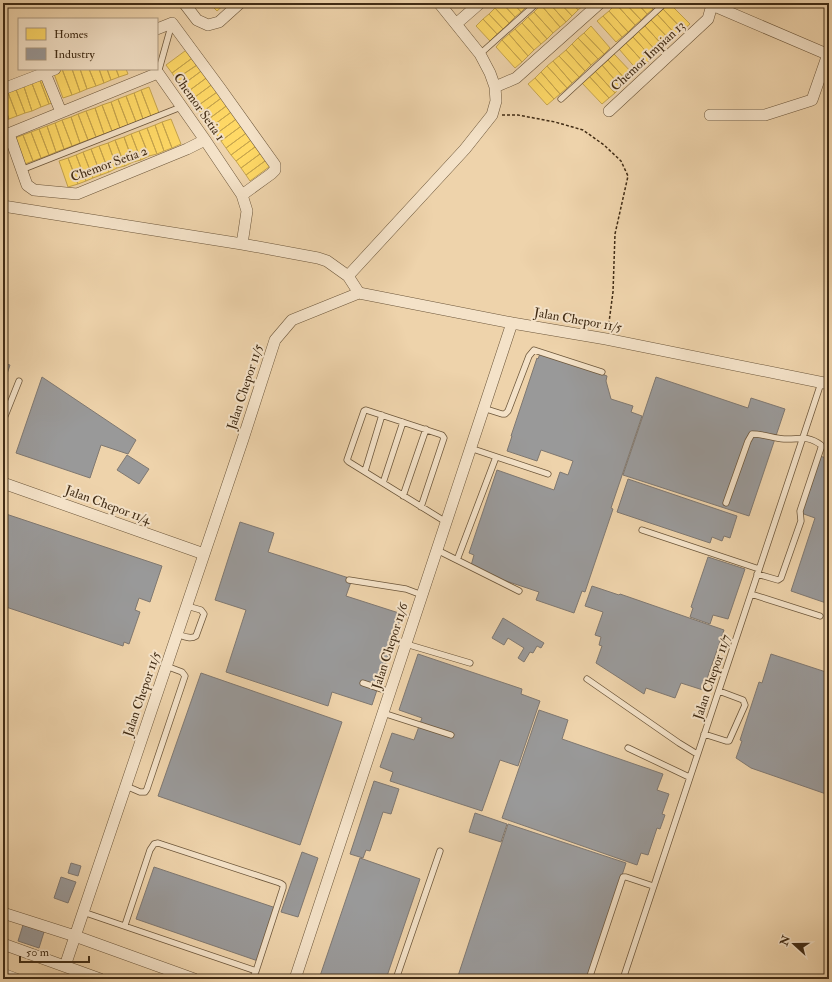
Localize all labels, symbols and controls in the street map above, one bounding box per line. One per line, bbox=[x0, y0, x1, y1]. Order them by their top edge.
legend bbox=[18, 18, 158, 70]
street label: Chemor Impian 13 bbox=[608, 18, 689, 95]
text: Homes bbox=[54, 27, 88, 42]
text: Industry bbox=[54, 47, 96, 62]
street label: Chemor Setia 1 bbox=[170, 70, 228, 144]
street label: Chemor Setia 2 bbox=[68, 143, 150, 185]
street label: Jalan Chepor 11/5 bbox=[532, 304, 623, 337]
street label: Jalan Chepor 11/5 bbox=[223, 342, 267, 433]
street label: Jalan Chepor 11/4 bbox=[62, 482, 154, 529]
street label: Jalan Chepor 11/6 bbox=[368, 599, 413, 692]
street label: Jalan Chepor 11/7 bbox=[690, 632, 735, 723]
street label: Jalan Chepor 11/5 bbox=[120, 649, 165, 740]
north arrow bbox=[774, 924, 814, 964]
text: N bbox=[777, 933, 793, 948]
scale bar bbox=[20, 938, 89, 964]
text: 50 m bbox=[26, 945, 50, 960]

